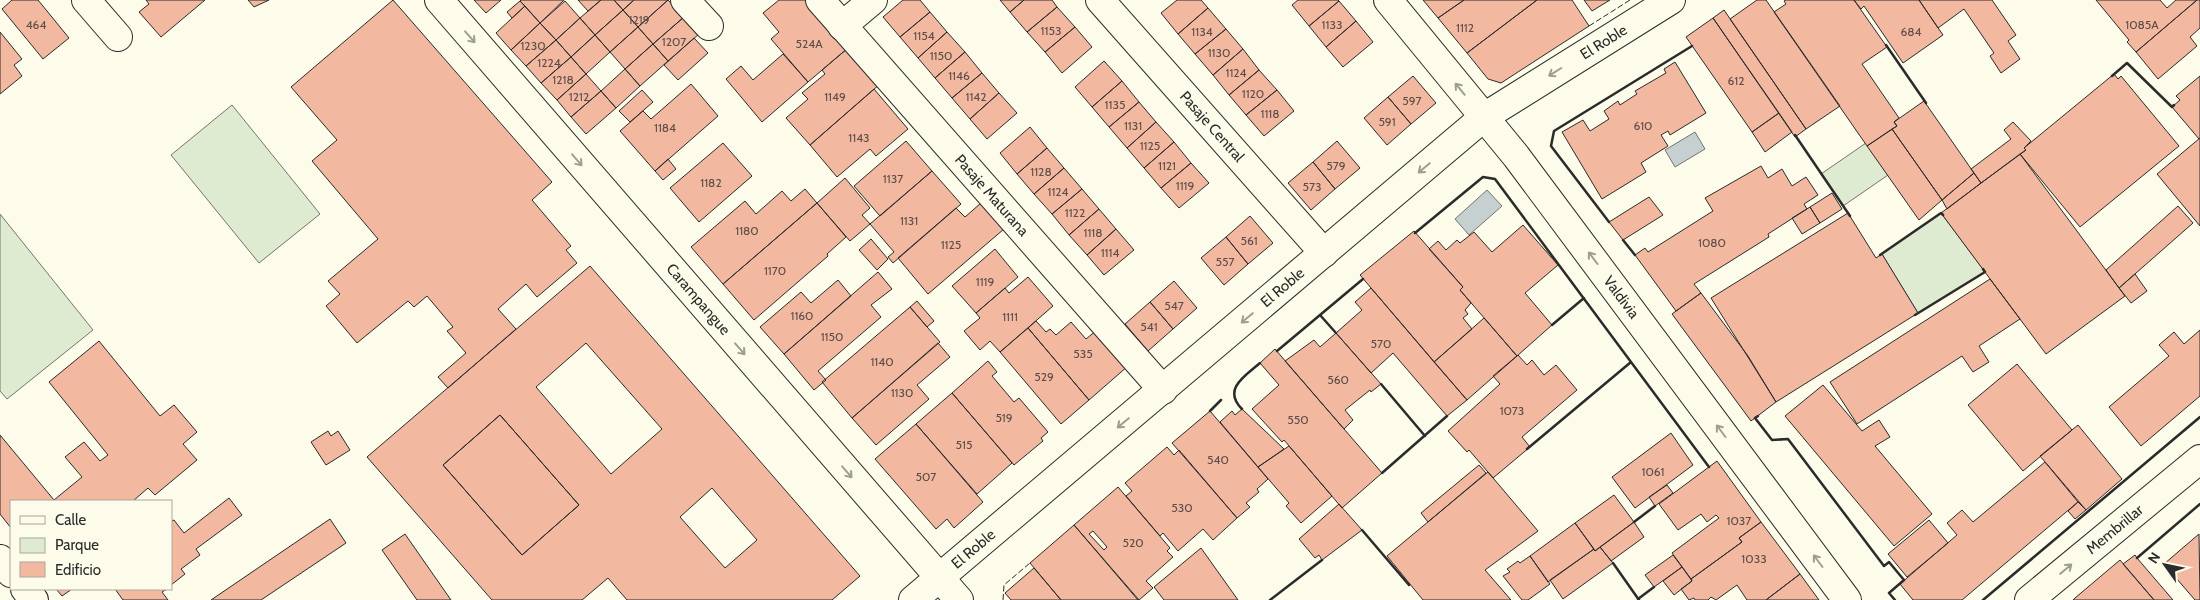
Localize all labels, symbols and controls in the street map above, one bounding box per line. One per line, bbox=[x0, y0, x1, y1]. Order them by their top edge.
house number: 1219 bbox=[629, 12, 650, 27]
house number: 464 bbox=[26, 17, 46, 32]
house number: 1133 bbox=[1322, 17, 1342, 32]
house number: 1085A bbox=[2125, 17, 2159, 32]
house number: 1112 bbox=[1456, 20, 1474, 35]
street label: El Roble bbox=[1577, 21, 1631, 64]
house number: 1153 bbox=[1041, 23, 1061, 38]
house number: 1134 bbox=[1191, 24, 1213, 39]
house number: 684 bbox=[1900, 24, 1922, 39]
house number: 1154 bbox=[913, 28, 935, 43]
one-way arrow bbox=[465, 30, 476, 43]
house number: 1207 bbox=[662, 34, 686, 49]
house number: 524A bbox=[795, 36, 823, 51]
house number: 1230 bbox=[520, 38, 546, 53]
house number: 1130 bbox=[1208, 45, 1230, 60]
house number: 1150 bbox=[930, 48, 952, 63]
house number: 1224 bbox=[537, 55, 561, 70]
house number: 1124 bbox=[1225, 65, 1247, 80]
house number: 1146 bbox=[948, 68, 970, 83]
one-way arrow bbox=[1549, 68, 1563, 78]
house number: 1218 bbox=[552, 72, 574, 87]
house number: 612 bbox=[1728, 73, 1744, 88]
one-way arrow bbox=[1455, 83, 1466, 96]
house number: 1120 bbox=[1242, 86, 1264, 101]
street label: Pasaje Central bbox=[1176, 87, 1248, 166]
house number: 1212 bbox=[569, 89, 589, 104]
house number: 1149 bbox=[824, 89, 846, 104]
house number: 1142 bbox=[965, 89, 987, 104]
house number: 597 bbox=[1402, 93, 1422, 108]
house number: 1135 bbox=[1105, 97, 1125, 112]
house number: 1118 bbox=[1260, 106, 1280, 121]
house number: 591 bbox=[1378, 114, 1396, 129]
house number: 1131 bbox=[1124, 118, 1142, 133]
house number: 610 bbox=[1633, 118, 1653, 133]
house number: 1184 bbox=[654, 120, 676, 135]
house number: 1143 bbox=[848, 130, 870, 145]
house number: 1125 bbox=[1140, 138, 1160, 153]
street label: Pasaje Maturana bbox=[951, 151, 1033, 240]
one-way arrow bbox=[571, 153, 583, 166]
house number: 1121 bbox=[1158, 158, 1176, 173]
house number: 579 bbox=[1326, 158, 1346, 173]
one-way arrow bbox=[1418, 162, 1431, 173]
house number: 1128 bbox=[1030, 164, 1052, 179]
house number: 1137 bbox=[883, 171, 903, 186]
house number: 1182 bbox=[700, 175, 722, 190]
house number: 1119 bbox=[1176, 178, 1194, 193]
house number: 573 bbox=[1302, 179, 1322, 194]
house number: 1124 bbox=[1047, 184, 1069, 199]
house number: 1122 bbox=[1065, 205, 1085, 220]
house number: 1131 bbox=[900, 213, 918, 228]
house number: 1180 bbox=[735, 223, 759, 238]
house number: 1118 bbox=[1083, 225, 1103, 240]
house number: 561 bbox=[1240, 233, 1258, 248]
house number: 1080 bbox=[1698, 235, 1726, 250]
house number: 1125 bbox=[941, 237, 961, 252]
house number: 1114 bbox=[1101, 245, 1119, 260]
one-way arrow bbox=[1587, 252, 1598, 265]
house number: 557 bbox=[1215, 254, 1235, 269]
street label: Carampangue bbox=[663, 260, 734, 339]
house number: 1170 bbox=[764, 263, 786, 278]
street label: El Roble bbox=[1257, 264, 1308, 311]
street label: Valdivia bbox=[1600, 272, 1644, 323]
house number: 1119 bbox=[976, 274, 994, 289]
house number: 547 bbox=[1164, 298, 1184, 313]
house number: 1160 bbox=[790, 308, 814, 323]
house number: 1111 bbox=[1002, 309, 1018, 324]
one-way arrow bbox=[1241, 312, 1254, 324]
house number: 541 bbox=[1140, 319, 1158, 334]
house number: 1150 bbox=[821, 329, 843, 344]
house number: 570 bbox=[1371, 336, 1391, 351]
one-way arrow bbox=[735, 342, 746, 355]
house number: 535 bbox=[1073, 346, 1093, 361]
house number: 1140 bbox=[870, 354, 894, 369]
house number: 529 bbox=[1034, 369, 1054, 384]
house number: 560 bbox=[1327, 372, 1349, 387]
house number: 1130 bbox=[891, 385, 913, 400]
house number: 1073 bbox=[1500, 403, 1524, 418]
house number: 519 bbox=[995, 410, 1013, 425]
house number: 550 bbox=[1287, 412, 1309, 427]
one-way arrow bbox=[1117, 418, 1130, 429]
one-way arrow bbox=[1716, 424, 1726, 438]
house number: 515 bbox=[956, 437, 972, 452]
house number: 540 bbox=[1207, 452, 1229, 467]
house number: 1061 bbox=[1642, 464, 1664, 479]
one-way arrow bbox=[841, 465, 853, 478]
house number: 507 bbox=[916, 469, 936, 484]
legend bbox=[10, 500, 172, 590]
house number: 530 bbox=[1171, 500, 1193, 515]
street label: Membrillar bbox=[2083, 501, 2147, 558]
text: Calle bbox=[55, 511, 86, 529]
house number: 1037 bbox=[1727, 513, 1751, 528]
street label: El Roble bbox=[948, 525, 999, 573]
house number: 520 bbox=[1122, 535, 1144, 550]
text: Parque bbox=[55, 536, 99, 554]
north arrow bbox=[2140, 540, 2190, 590]
text: N bbox=[2144, 549, 2164, 567]
house number: 1033 bbox=[1741, 551, 1767, 566]
one-way arrow bbox=[1813, 554, 1823, 568]
text: Edificio bbox=[55, 561, 101, 579]
one-way arrow bbox=[2060, 563, 2073, 575]

